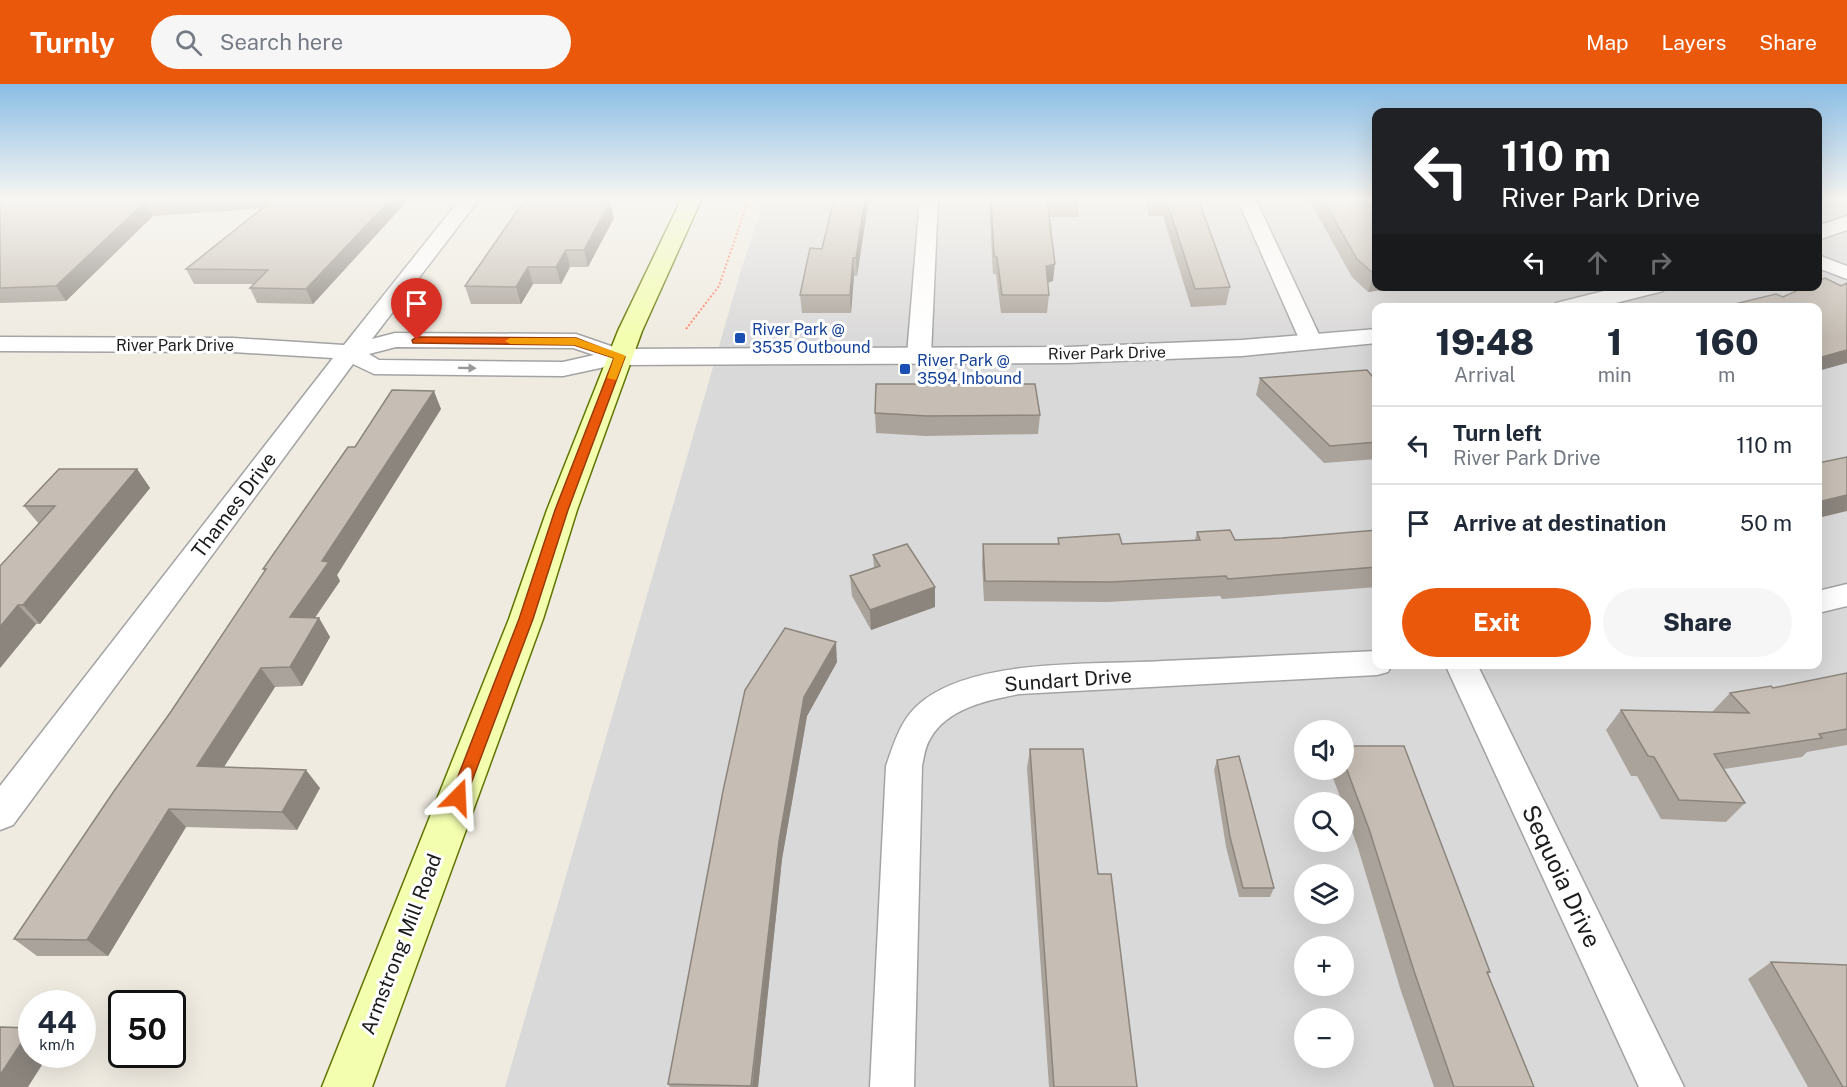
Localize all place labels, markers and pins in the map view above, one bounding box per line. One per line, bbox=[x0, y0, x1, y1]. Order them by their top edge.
pin bbox=[391, 278, 442, 340]
place label: River Park @ 3535 Outbound bbox=[752, 320, 871, 357]
marker: River Park @ 3535 Outbound bbox=[733, 331, 747, 345]
place label: River Park @ 3594 Inbound bbox=[917, 351, 1022, 388]
marker: River Park @ 3594 Inbound bbox=[898, 362, 912, 376]

